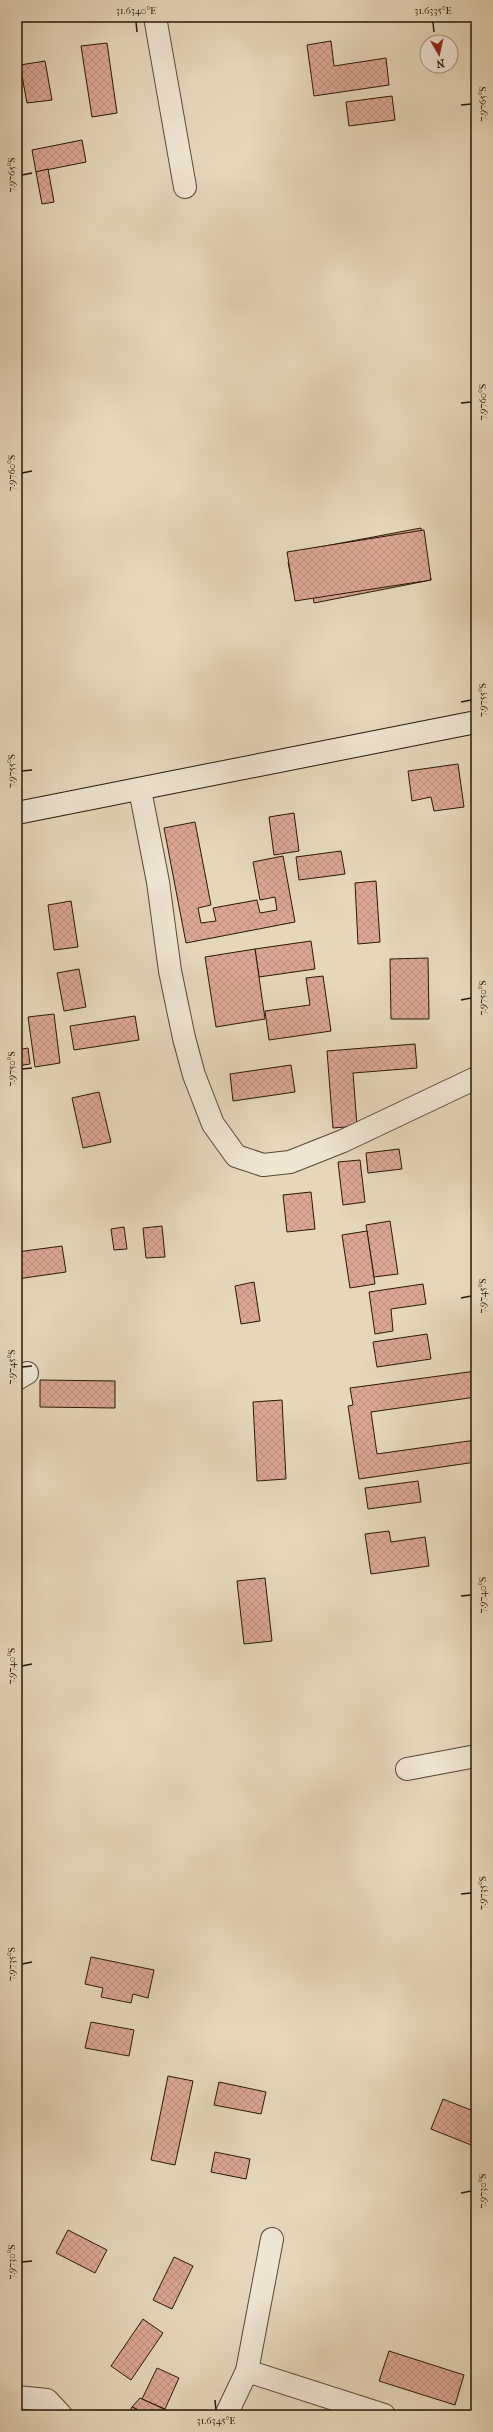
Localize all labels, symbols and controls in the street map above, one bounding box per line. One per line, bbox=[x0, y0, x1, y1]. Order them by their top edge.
text: 31.6340°E bbox=[116, 5, 156, 17]
text: 31.6335°E bbox=[414, 5, 452, 17]
north arrow bbox=[419, 34, 459, 74]
text: N bbox=[435, 56, 446, 71]
text: 7.9765°S bbox=[477, 86, 489, 122]
text: 7.9765°S bbox=[6, 157, 18, 193]
text: 7.9760°S bbox=[477, 384, 489, 420]
text: 7.9760°S bbox=[6, 455, 18, 491]
text: 7.9755°S bbox=[477, 683, 489, 717]
text: 7.9755°S bbox=[6, 754, 18, 788]
text: 7.9750°S bbox=[477, 980, 489, 1016]
text: 7.9750°S bbox=[6, 1051, 18, 1087]
text: 7.9745°S bbox=[477, 1278, 489, 1314]
text: 7.9745°S bbox=[6, 1349, 18, 1385]
text: 7.9740°S bbox=[477, 1577, 489, 1613]
text: 7.9740°S bbox=[6, 1648, 18, 1684]
text: 7.9735°S bbox=[477, 1876, 489, 1910]
text: 7.9735°S bbox=[6, 1947, 18, 1981]
text: 7.9730°S bbox=[477, 2174, 489, 2208]
text: 7.9730°S bbox=[6, 2245, 18, 2279]
text: 31.6345°E bbox=[197, 2415, 235, 2427]

